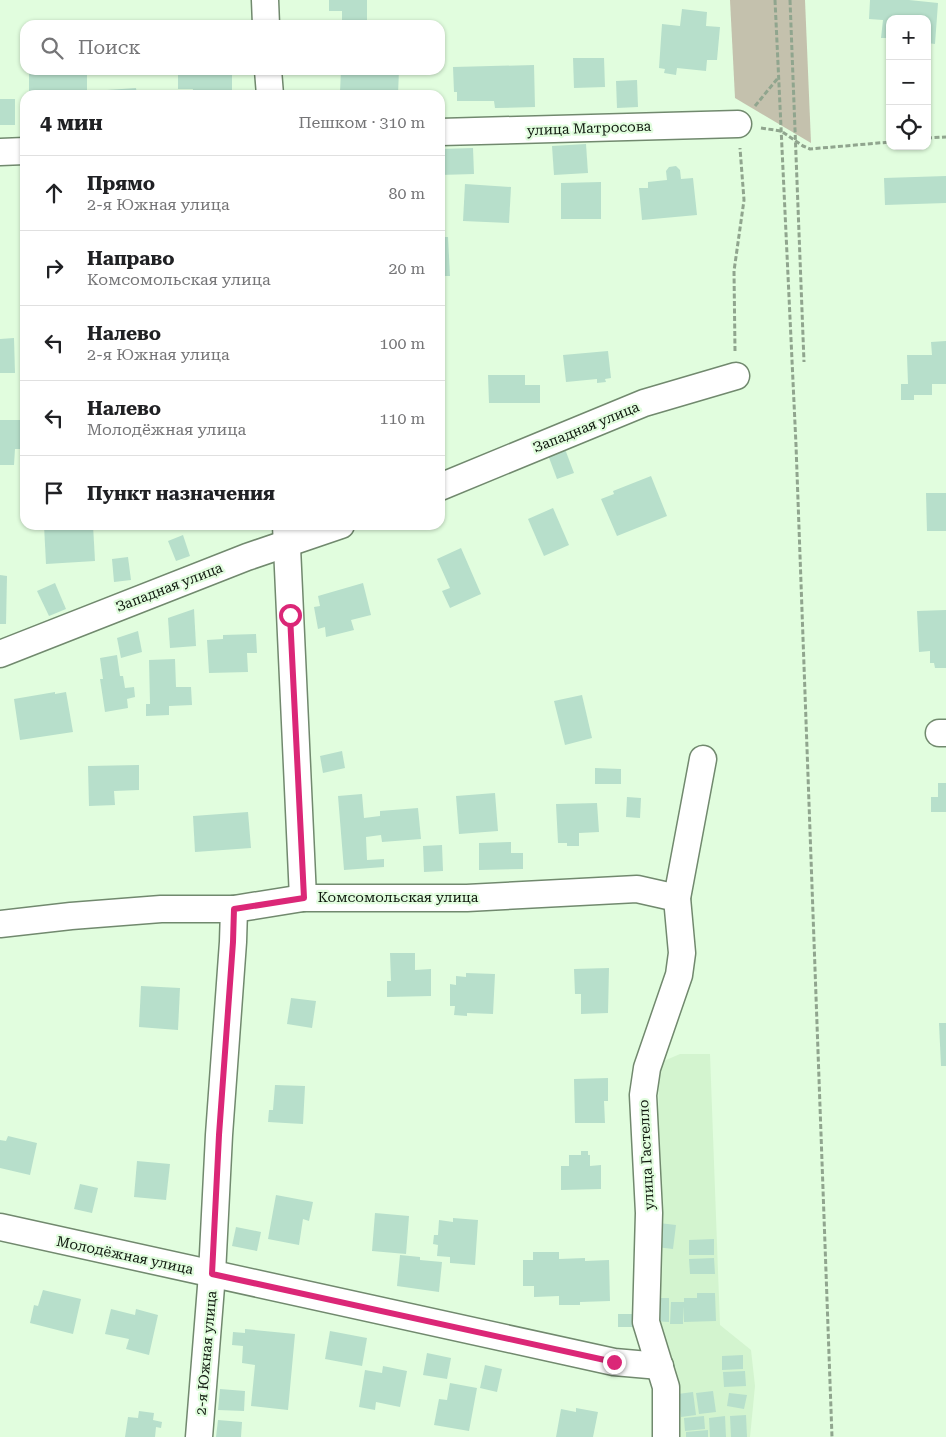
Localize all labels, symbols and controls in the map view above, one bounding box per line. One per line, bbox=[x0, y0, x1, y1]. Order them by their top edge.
map controls bbox=[886, 15, 931, 150]
button: + bbox=[886, 15, 931, 60]
search box bbox=[20, 20, 445, 75]
icon: search bbox=[38, 34, 66, 62]
text: Поиск bbox=[78, 36, 141, 59]
button: − bbox=[886, 60, 931, 105]
button: locate bbox=[886, 105, 931, 150]
text: 4 мин bbox=[40, 111, 103, 135]
text: Пешком · 310 m bbox=[298, 113, 425, 132]
street label: улица Матросова bbox=[527, 118, 652, 138]
text: Прямо bbox=[87, 172, 155, 195]
icon: ahead bbox=[40, 179, 68, 207]
text: 80 m bbox=[388, 184, 425, 203]
text: 2-я Южная улица bbox=[87, 195, 230, 214]
text: Направо bbox=[87, 247, 174, 270]
icon: right bbox=[40, 254, 68, 282]
text: 20 m bbox=[388, 259, 425, 278]
text: Комсомольская улица bbox=[87, 270, 271, 289]
text: Налево bbox=[87, 322, 161, 345]
icon: left bbox=[40, 329, 68, 357]
text: 100 m bbox=[379, 334, 425, 353]
text: 2-я Южная улица bbox=[87, 345, 230, 364]
text: Налево bbox=[87, 397, 161, 420]
street label: Западная улица bbox=[530, 398, 642, 456]
icon: left bbox=[40, 404, 68, 432]
text: 110 m bbox=[379, 409, 425, 428]
text: Молодёжная улица bbox=[87, 420, 246, 439]
icon: arrive bbox=[40, 479, 68, 507]
text: Пункт назначения bbox=[87, 482, 275, 505]
street label: Западная улица bbox=[113, 559, 225, 615]
route start bbox=[279, 604, 302, 627]
street label: Комсомольская улица bbox=[318, 889, 479, 905]
street label: улица Гастелло bbox=[635, 1099, 657, 1211]
street label: Молодёжная улица bbox=[55, 1233, 195, 1277]
street label: 2-я Южная улица bbox=[193, 1290, 219, 1416]
route end bbox=[603, 1351, 626, 1374]

